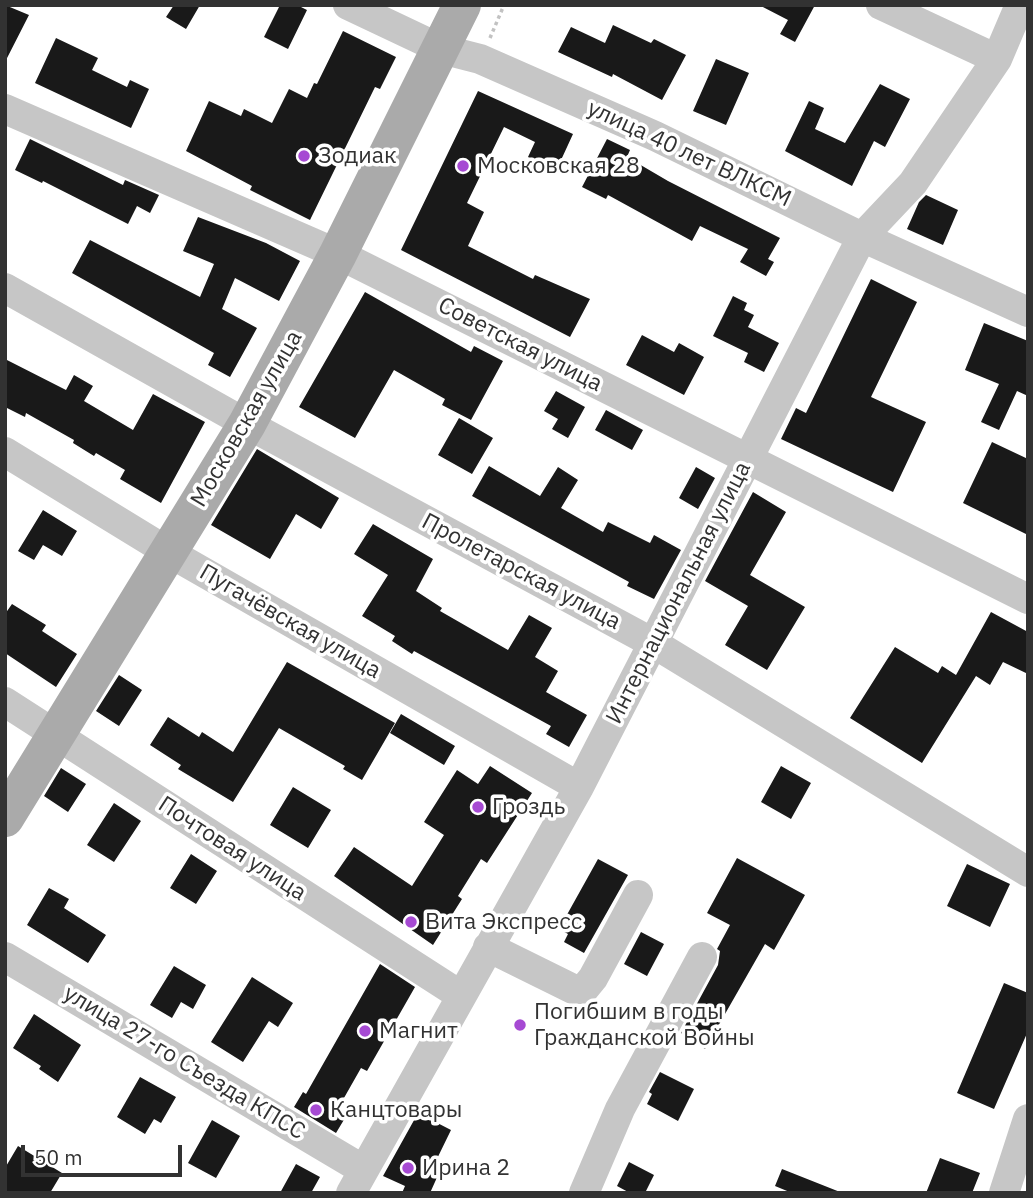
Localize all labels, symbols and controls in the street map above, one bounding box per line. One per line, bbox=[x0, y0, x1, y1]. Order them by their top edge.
street label: улица 40 лет ВЛКСМ bbox=[583, 95, 795, 213]
place label: Зодиак bbox=[318, 142, 397, 170]
marker: Зодиак bbox=[296, 148, 312, 164]
place label: Московская 28 bbox=[477, 152, 640, 180]
marker: Московская 28 bbox=[455, 158, 471, 174]
street label: Советская улица bbox=[433, 292, 607, 398]
street label: Московская улица bbox=[185, 326, 309, 512]
street label: Интернациональная улица bbox=[601, 457, 757, 729]
street label: Пролетарская улица bbox=[417, 508, 625, 636]
street label: Пугачёвская улица bbox=[194, 559, 386, 685]
street label: Почтовая улица bbox=[153, 791, 311, 907]
place label: Гроздь bbox=[492, 793, 565, 821]
marker: Гроздь bbox=[470, 799, 486, 815]
place label: Вита Экспресс bbox=[425, 908, 582, 936]
marker: Вита Экспресс bbox=[403, 914, 419, 930]
street label: улица 27-го Съезда КПСС bbox=[58, 980, 310, 1146]
place label: Погибшим в годы Гражданской Войны bbox=[534, 998, 755, 1052]
place label: Магнит bbox=[379, 1017, 458, 1045]
marker: Погибшим в годы Гражданской Войны bbox=[512, 1017, 528, 1033]
marker: Магнит bbox=[357, 1023, 373, 1039]
place label: Канцтовары bbox=[330, 1096, 463, 1124]
marker: Канцтовары bbox=[308, 1102, 324, 1118]
scale bar bbox=[24, 1132, 186, 1176]
text: 50 m bbox=[34, 1143, 83, 1171]
place label: Ирина 2 bbox=[422, 1154, 510, 1182]
marker: Ирина 2 bbox=[400, 1160, 416, 1176]

